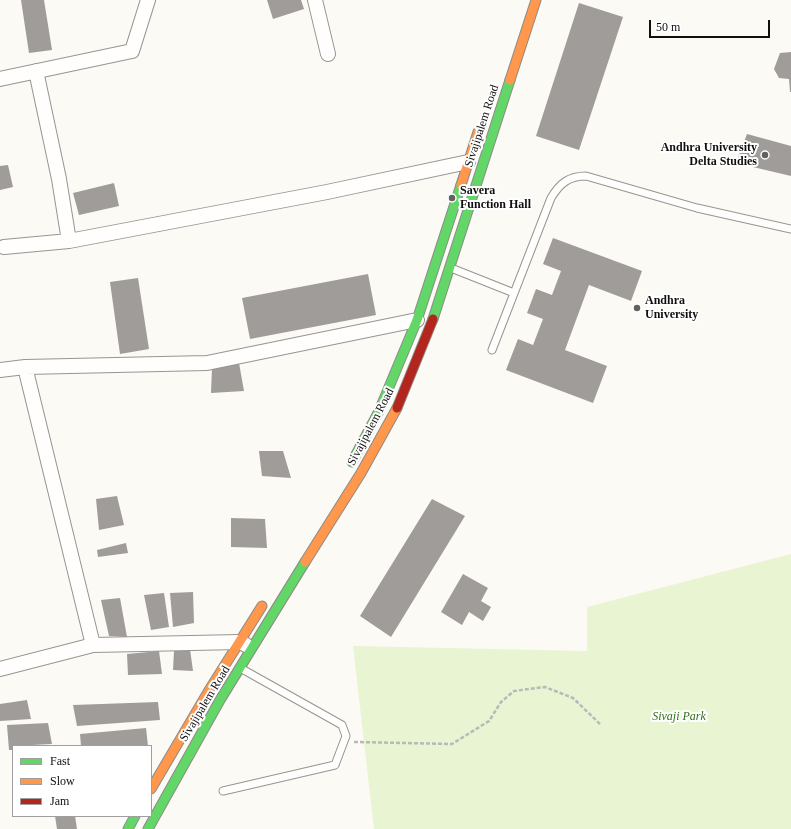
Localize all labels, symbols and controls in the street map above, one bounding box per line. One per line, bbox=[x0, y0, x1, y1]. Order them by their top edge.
scale bar bbox=[651, 12, 772, 38]
text: 50 m bbox=[656, 20, 680, 34]
street label: Sivajipalem Road bbox=[462, 83, 502, 169]
place label: Andhra University Delta Studies bbox=[661, 141, 757, 169]
marker: Andhra University Delta Studies bbox=[760, 150, 770, 160]
place label: Savera Function Hall bbox=[460, 184, 531, 212]
marker: Savera Function Hall bbox=[447, 193, 457, 203]
place label: Andhra University bbox=[645, 294, 698, 322]
marker: Andhra University bbox=[632, 303, 642, 313]
street label: Sivajipalem Road bbox=[345, 386, 397, 468]
street label: Sivajipalem Road bbox=[177, 664, 233, 744]
park label: Sivaji Park bbox=[652, 710, 706, 724]
legend bbox=[12, 745, 152, 817]
text: Fast bbox=[50, 754, 70, 768]
text: Slow bbox=[50, 774, 75, 788]
text: Jam bbox=[50, 794, 69, 808]

